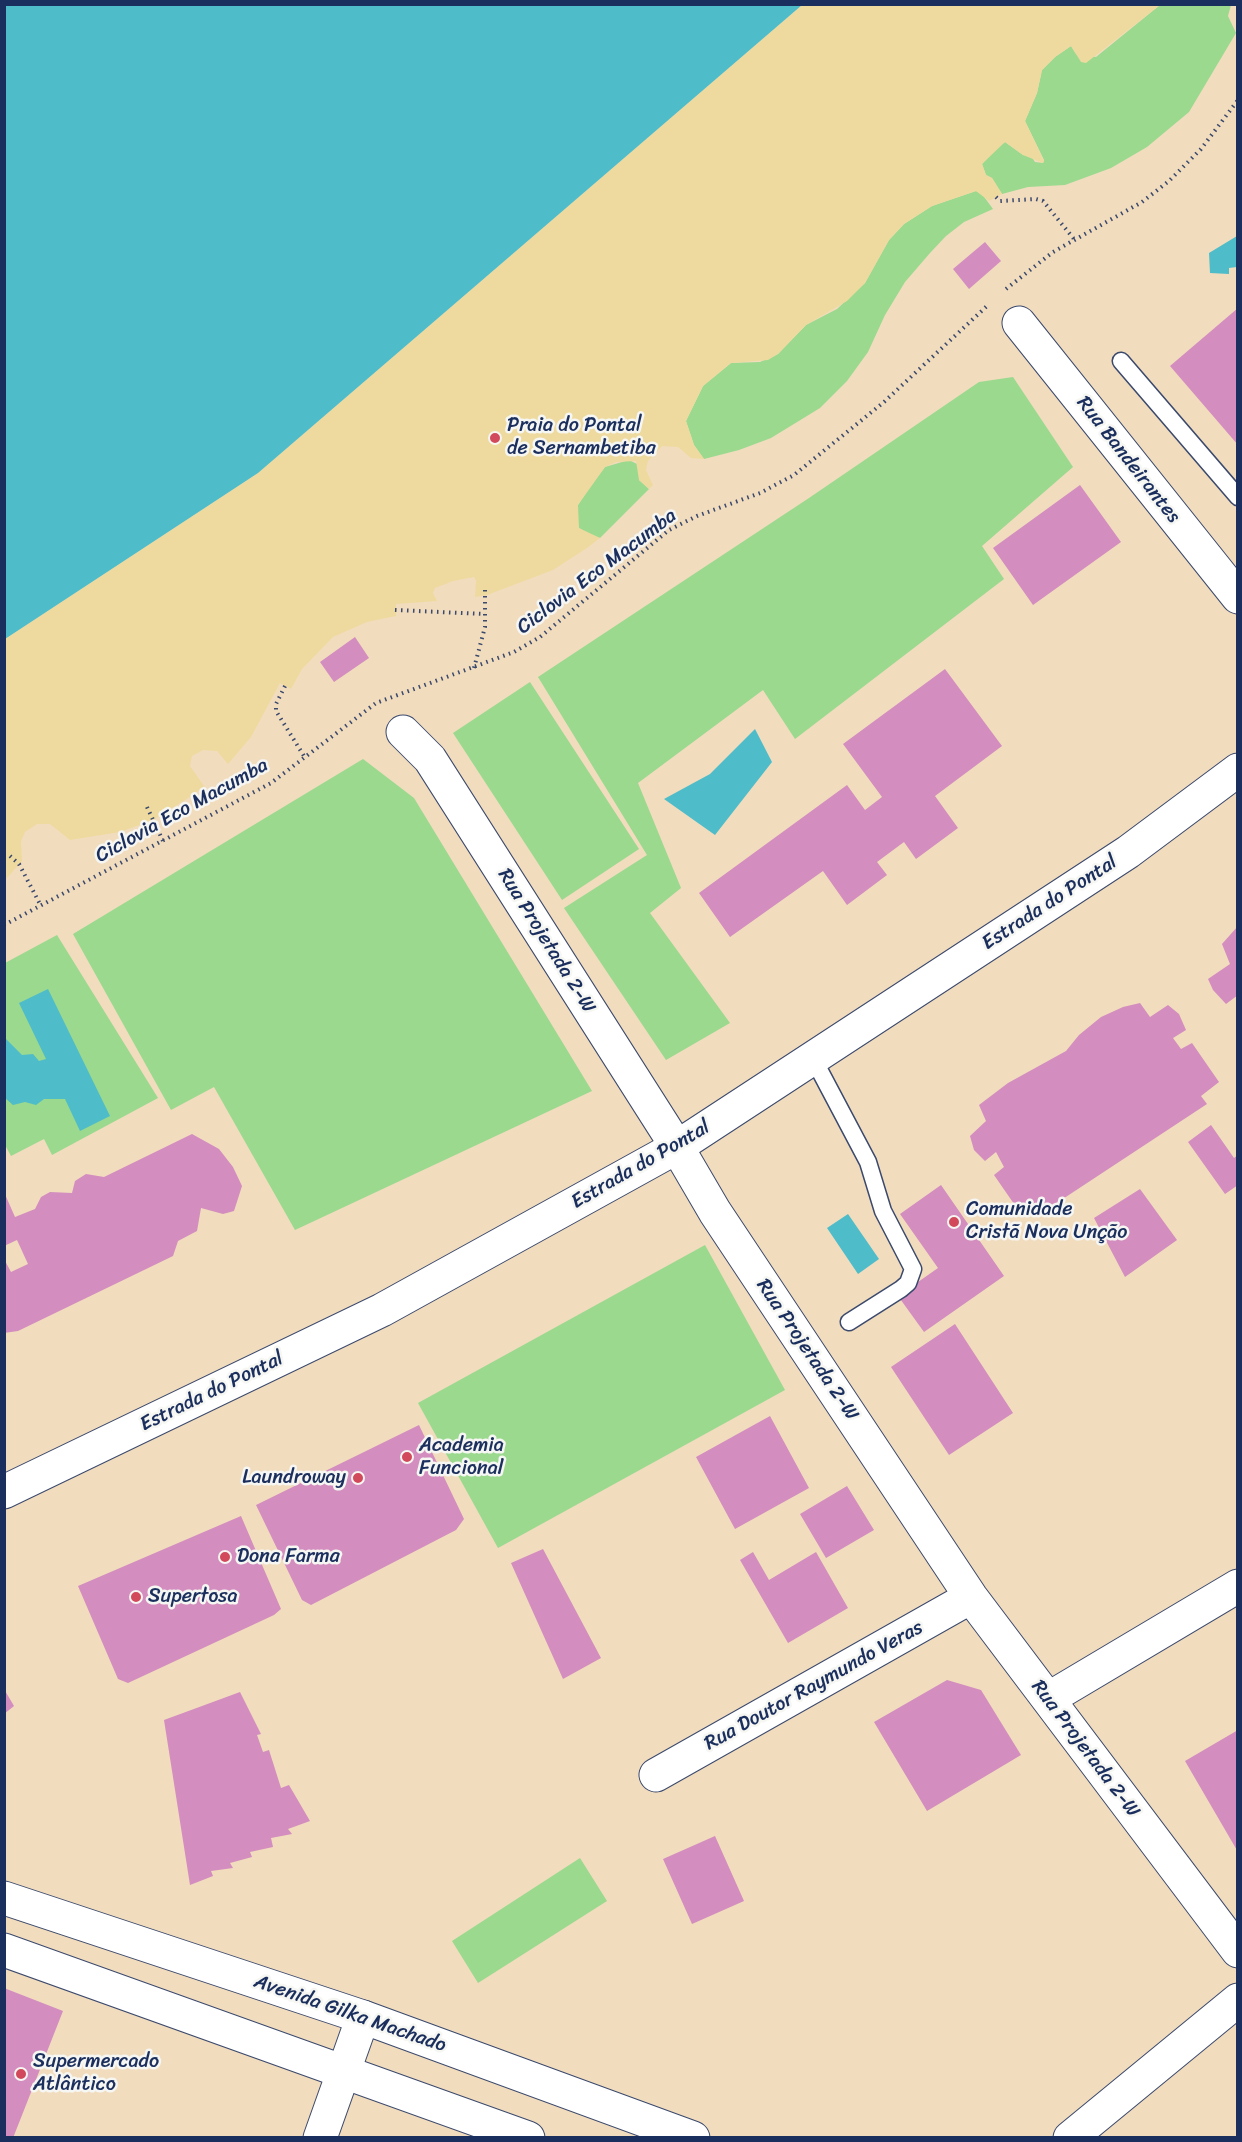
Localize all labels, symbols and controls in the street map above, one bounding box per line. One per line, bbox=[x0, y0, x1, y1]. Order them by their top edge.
street label: Rua Bandeirantes bbox=[1071, 392, 1185, 528]
place label: Praia do Pontal de Sernambetiba bbox=[507, 414, 656, 461]
marker: Praia do Pontal de Sernambetiba bbox=[488, 431, 502, 445]
street label: Ciclovia Eco Macumba bbox=[513, 504, 681, 640]
street label: Ciclovia Eco Macumba bbox=[92, 754, 272, 868]
street label: Estrada do Pontal bbox=[978, 850, 1122, 956]
street label: Rua Projetada 2-W bbox=[492, 864, 600, 1018]
street label: Estrada do Pontal bbox=[567, 1115, 715, 1215]
place label: Comunidade Cristã Nova Unção bbox=[966, 1198, 1127, 1245]
marker: Comunidade Cristã Nova Unção bbox=[947, 1215, 961, 1229]
street label: Rua Projetada 2-W bbox=[751, 1275, 863, 1425]
street label: Estrada do Pontal bbox=[136, 1347, 288, 1437]
place label: Academia Funcional bbox=[419, 1434, 504, 1481]
marker: Academia Funcional bbox=[400, 1450, 414, 1464]
place label: Laundroway bbox=[242, 1466, 346, 1490]
marker: Laundroway bbox=[351, 1471, 365, 1485]
place label: Dona Farma bbox=[237, 1545, 340, 1569]
marker: Dona Farma bbox=[218, 1550, 232, 1564]
place label: Supertosa bbox=[148, 1585, 238, 1609]
marker: Supertosa bbox=[129, 1590, 143, 1604]
street label: Rua Doutor Raymundo Veras bbox=[701, 1616, 927, 1756]
street label: Rua Projetada 2-W bbox=[1026, 1676, 1144, 1822]
street label: Avenida Gilka Machado bbox=[251, 1970, 449, 2058]
place label: Supermercado Atlântico bbox=[33, 2050, 159, 2097]
marker: Supermercado Atlântico bbox=[14, 2067, 28, 2081]

